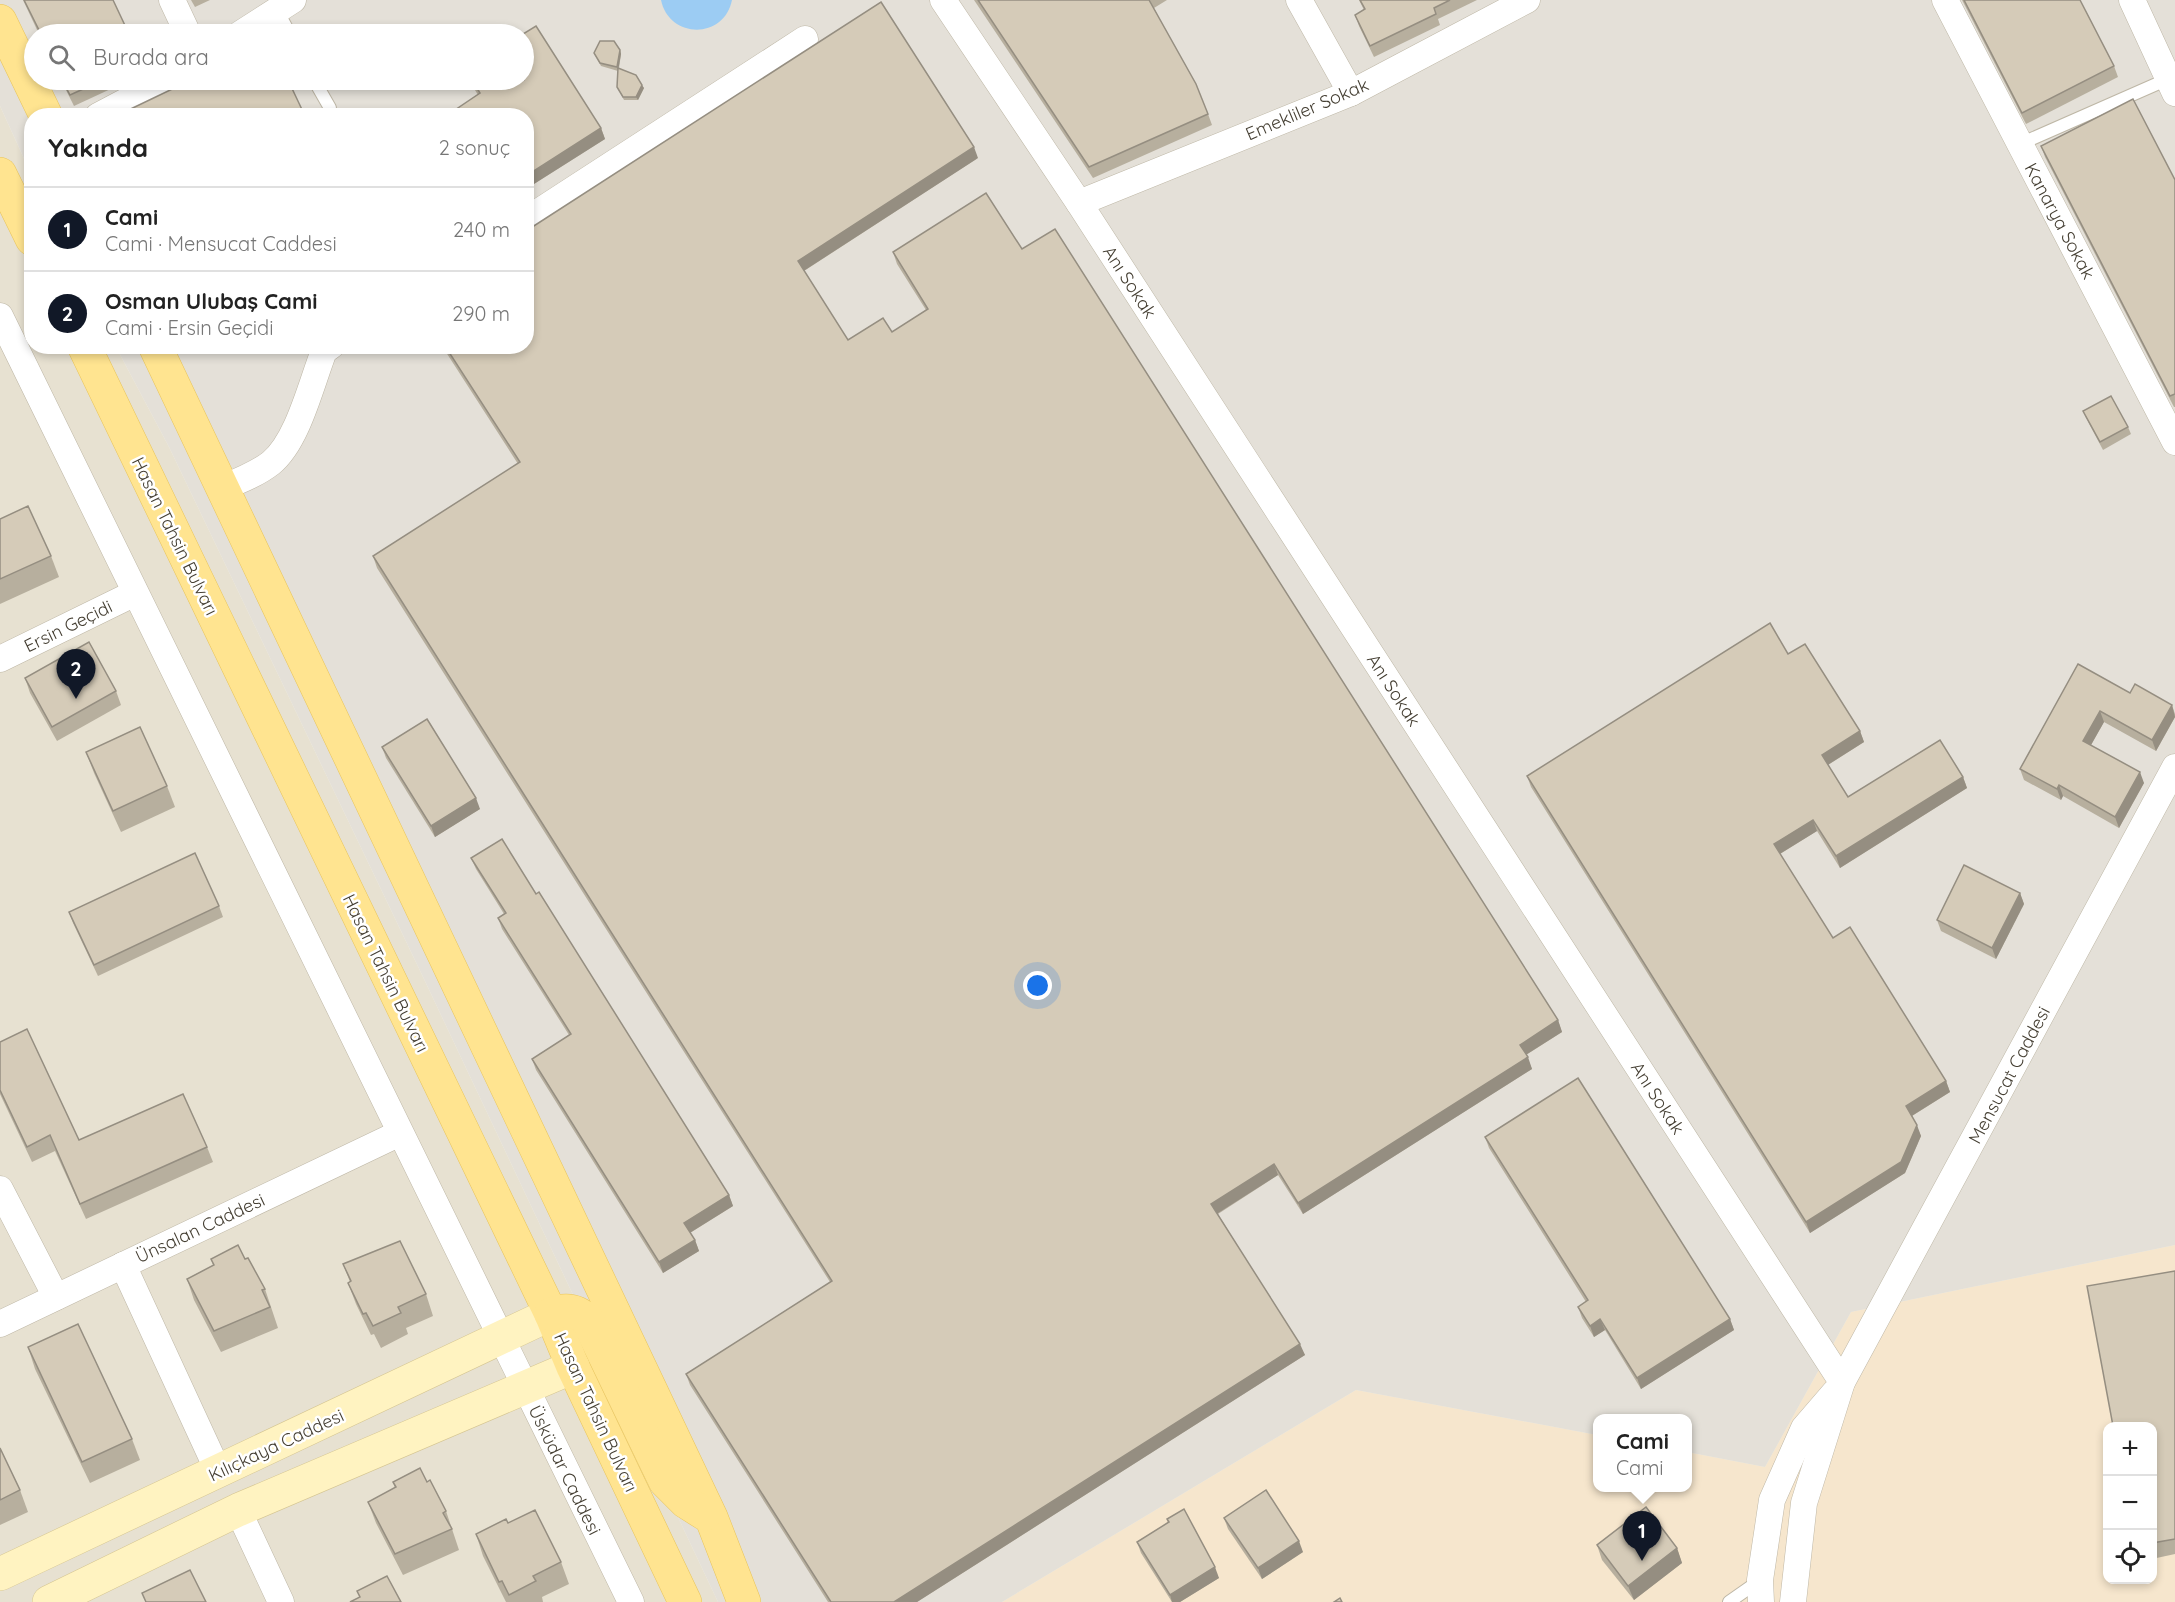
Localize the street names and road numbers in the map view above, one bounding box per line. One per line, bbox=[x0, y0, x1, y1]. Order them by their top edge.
street label: Emekliler Sokak bbox=[1242, 73, 1372, 145]
street label: Kanarya Sokak bbox=[2020, 159, 2100, 283]
street label: Anı Sokak bbox=[1098, 241, 1162, 323]
street label: Hasan Tahsin Bulvarı bbox=[127, 453, 223, 619]
street label: Ersin Geçidi bbox=[20, 595, 116, 657]
street label: Anı Sokak bbox=[1362, 649, 1426, 731]
street label: Hasan Tahsin Bulvarı bbox=[338, 890, 434, 1056]
street label: Mensucat Caddesi bbox=[1963, 1002, 2055, 1148]
street label: Anı Sokak bbox=[1626, 1057, 1690, 1139]
street label: Ünsalan Caddesi bbox=[132, 1188, 268, 1268]
street label: Hasan Tahsin Bulvarı bbox=[549, 1329, 643, 1495]
street label: Üsküdar Caddesi bbox=[524, 1401, 606, 1539]
street label: Kılıçkaya Caddesi bbox=[205, 1404, 347, 1486]

